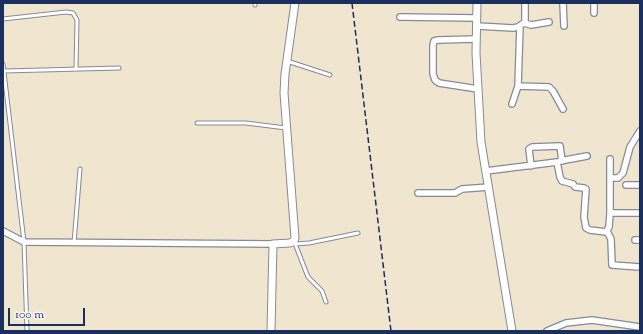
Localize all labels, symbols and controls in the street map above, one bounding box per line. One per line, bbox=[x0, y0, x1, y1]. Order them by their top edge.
scale bar bbox=[10, 300, 87, 326]
text: 100 m bbox=[15, 306, 44, 324]

